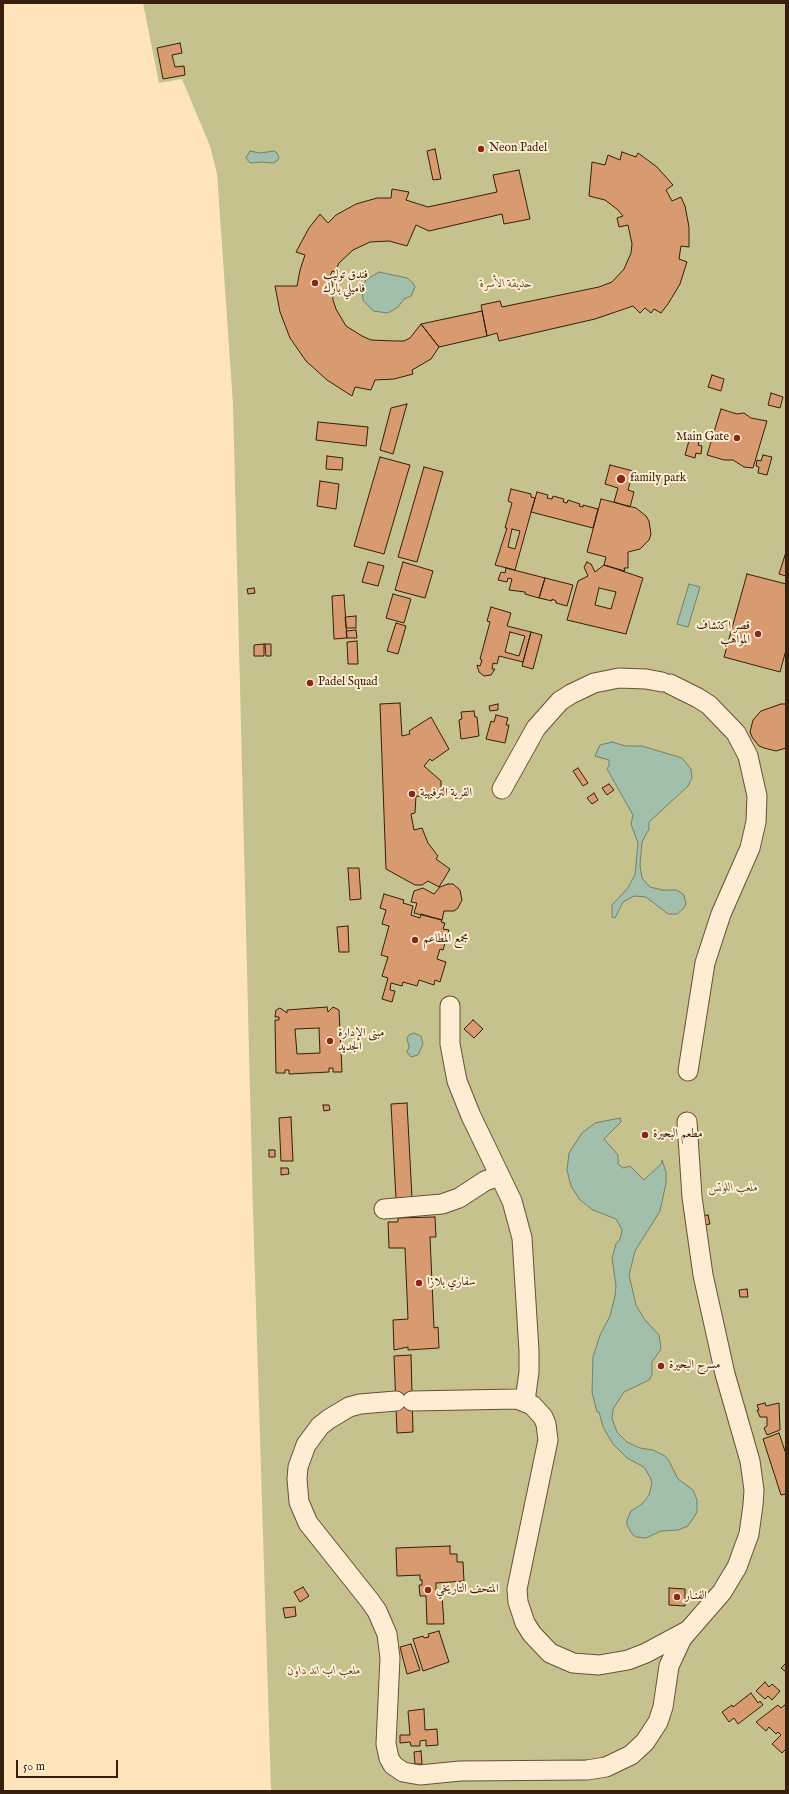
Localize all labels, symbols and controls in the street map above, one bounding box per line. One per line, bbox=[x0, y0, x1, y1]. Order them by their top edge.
place label: Neon Padel bbox=[489, 142, 547, 156]
marker: Neon Padel bbox=[476, 144, 486, 154]
place label: فندق توليب فاميلي بارك bbox=[323, 269, 368, 297]
marker: فندق توليب فاميلي بارك bbox=[310, 278, 320, 288]
park label: حديقة الأسرة bbox=[480, 278, 532, 292]
place label: Main Gate bbox=[676, 431, 729, 445]
marker: Main Gate bbox=[732, 433, 742, 443]
place label: family park bbox=[630, 472, 686, 486]
marker: family park bbox=[615, 473, 627, 485]
place label: قصر اكتشاف المواهب bbox=[696, 620, 750, 648]
marker: قصر اكتشاف المواهب bbox=[753, 629, 763, 639]
place label: Padel Squad bbox=[318, 676, 378, 690]
marker: Padel Squad bbox=[305, 678, 315, 688]
place label: القرية الترفيهية bbox=[420, 787, 472, 801]
marker: القرية الترفيهية bbox=[407, 789, 417, 799]
place label: مجمع المطاعم bbox=[423, 933, 469, 947]
marker: مجمع المطاعم bbox=[410, 935, 420, 945]
place label: مبنى الإدارة الجديد bbox=[338, 1027, 384, 1055]
marker: مبنى الإدارة الجديد bbox=[325, 1036, 335, 1046]
place label: مطعم البحيرة bbox=[653, 1128, 703, 1142]
marker: مطعم البحيرة bbox=[640, 1130, 650, 1140]
park label: ملعب اللوتس bbox=[708, 1182, 758, 1196]
place label: سفاري بلازا bbox=[427, 1276, 476, 1290]
marker: سفاري بلازا bbox=[414, 1278, 424, 1288]
place label: مسرح البحيرة bbox=[669, 1359, 720, 1373]
marker: مسرح البحيرة bbox=[656, 1361, 666, 1371]
place label: المتحف التاريخي bbox=[436, 1583, 499, 1597]
marker: المتحف التاريخي bbox=[423, 1585, 433, 1595]
place label: الفنـار bbox=[685, 1590, 707, 1604]
marker: الفنـار bbox=[672, 1592, 682, 1602]
park label: ملعب اب اند داون bbox=[287, 1665, 361, 1679]
scale bar bbox=[18, 1752, 120, 1778]
text: 50 m bbox=[23, 1759, 45, 1774]

